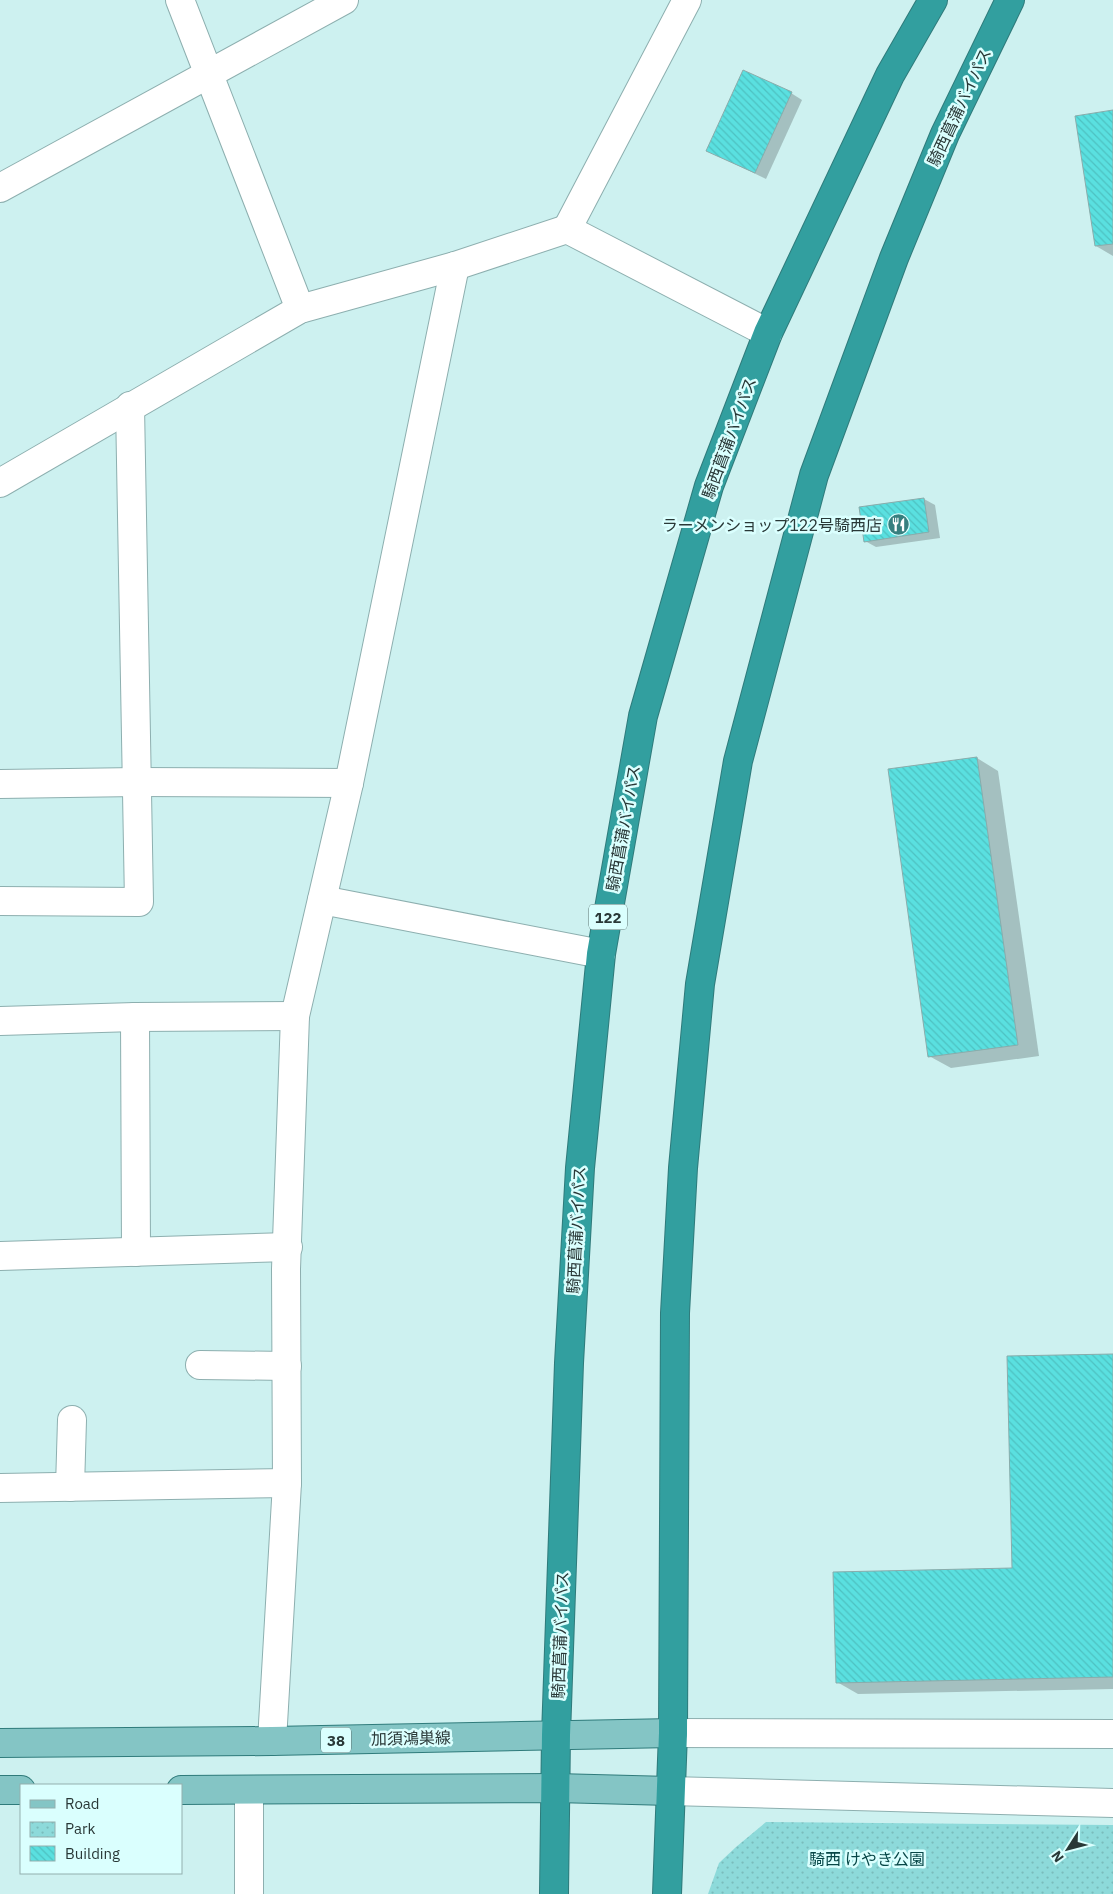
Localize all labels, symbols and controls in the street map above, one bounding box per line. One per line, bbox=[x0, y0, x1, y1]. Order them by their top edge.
street label: 騎西菖蒲バイパス bbox=[923, 45, 995, 169]
street label: 騎西菖蒲バイパス bbox=[698, 375, 760, 501]
restaurant icon: ラーメンショップ122号騎西店 bbox=[886, 513, 910, 537]
place label: ラーメンショップ122号騎西店 bbox=[662, 515, 882, 535]
street label: 騎西菖蒲バイパス bbox=[602, 763, 644, 893]
road number: 122 bbox=[589, 904, 627, 930]
street label: 騎西菖蒲バイパス bbox=[563, 1166, 589, 1294]
street label: 騎西菖蒲バイパス bbox=[548, 1571, 572, 1699]
street label: 加須鴻巣線 bbox=[371, 1727, 451, 1749]
road number: 38 bbox=[321, 1728, 351, 1752]
legend bbox=[20, 1784, 182, 1874]
text: Road bbox=[65, 1794, 100, 1813]
text: Park bbox=[65, 1819, 95, 1838]
north arrow bbox=[1043, 1824, 1093, 1874]
text: Building bbox=[65, 1844, 120, 1863]
text: N bbox=[1047, 1847, 1068, 1866]
park label: 騎西 けやき公園 bbox=[809, 1849, 925, 1869]

